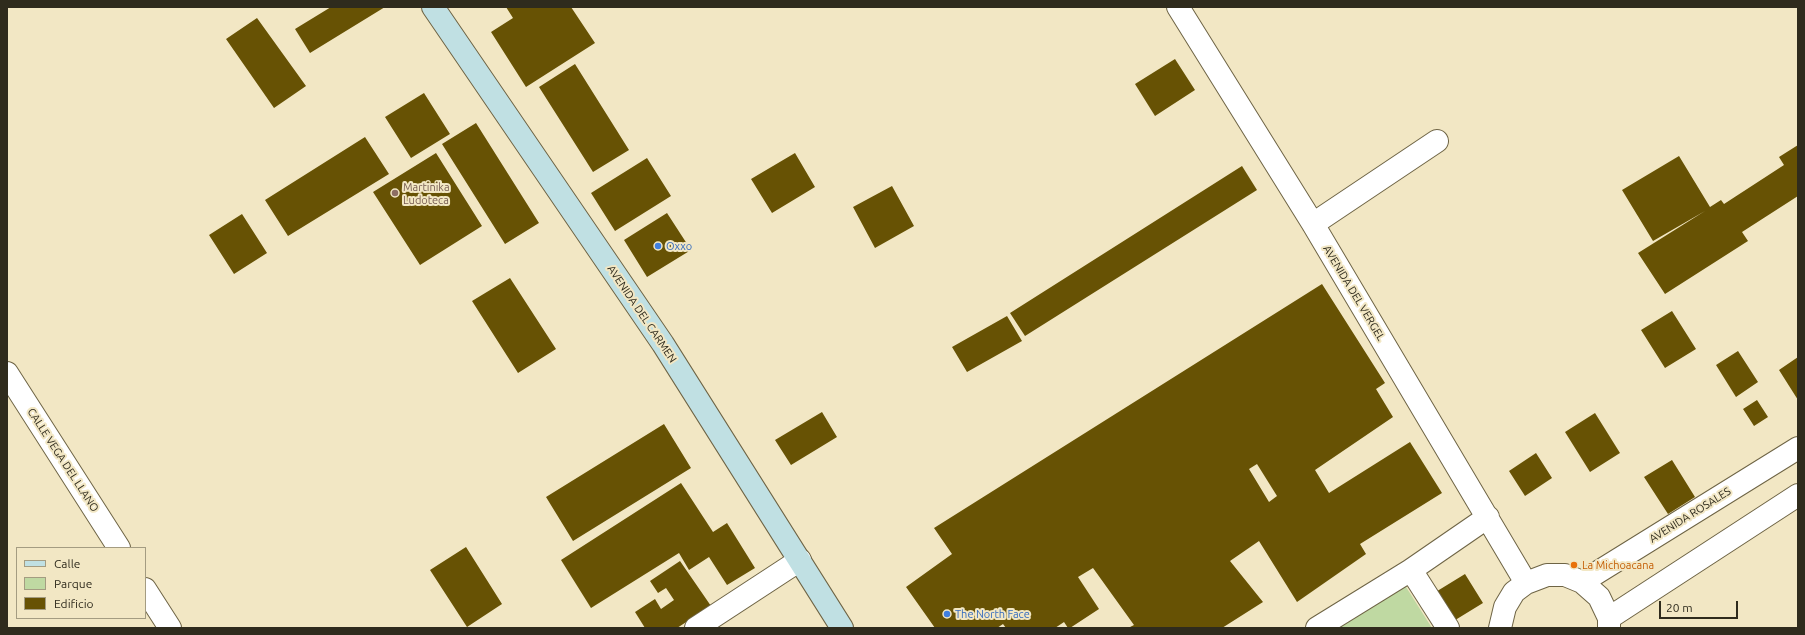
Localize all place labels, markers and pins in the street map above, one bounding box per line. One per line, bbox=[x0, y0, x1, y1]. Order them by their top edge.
place label: Martinika Ludoteca bbox=[403, 180, 450, 206]
marker: Martinika Ludoteca bbox=[390, 188, 400, 198]
place label: Oxxo bbox=[666, 239, 692, 253]
marker: Oxxo bbox=[653, 241, 663, 251]
place label: La Michoacana bbox=[1582, 558, 1654, 572]
marker: La Michoacana bbox=[1569, 560, 1579, 570]
place label: The North Face bbox=[955, 607, 1030, 621]
marker: The North Face bbox=[942, 609, 952, 619]

